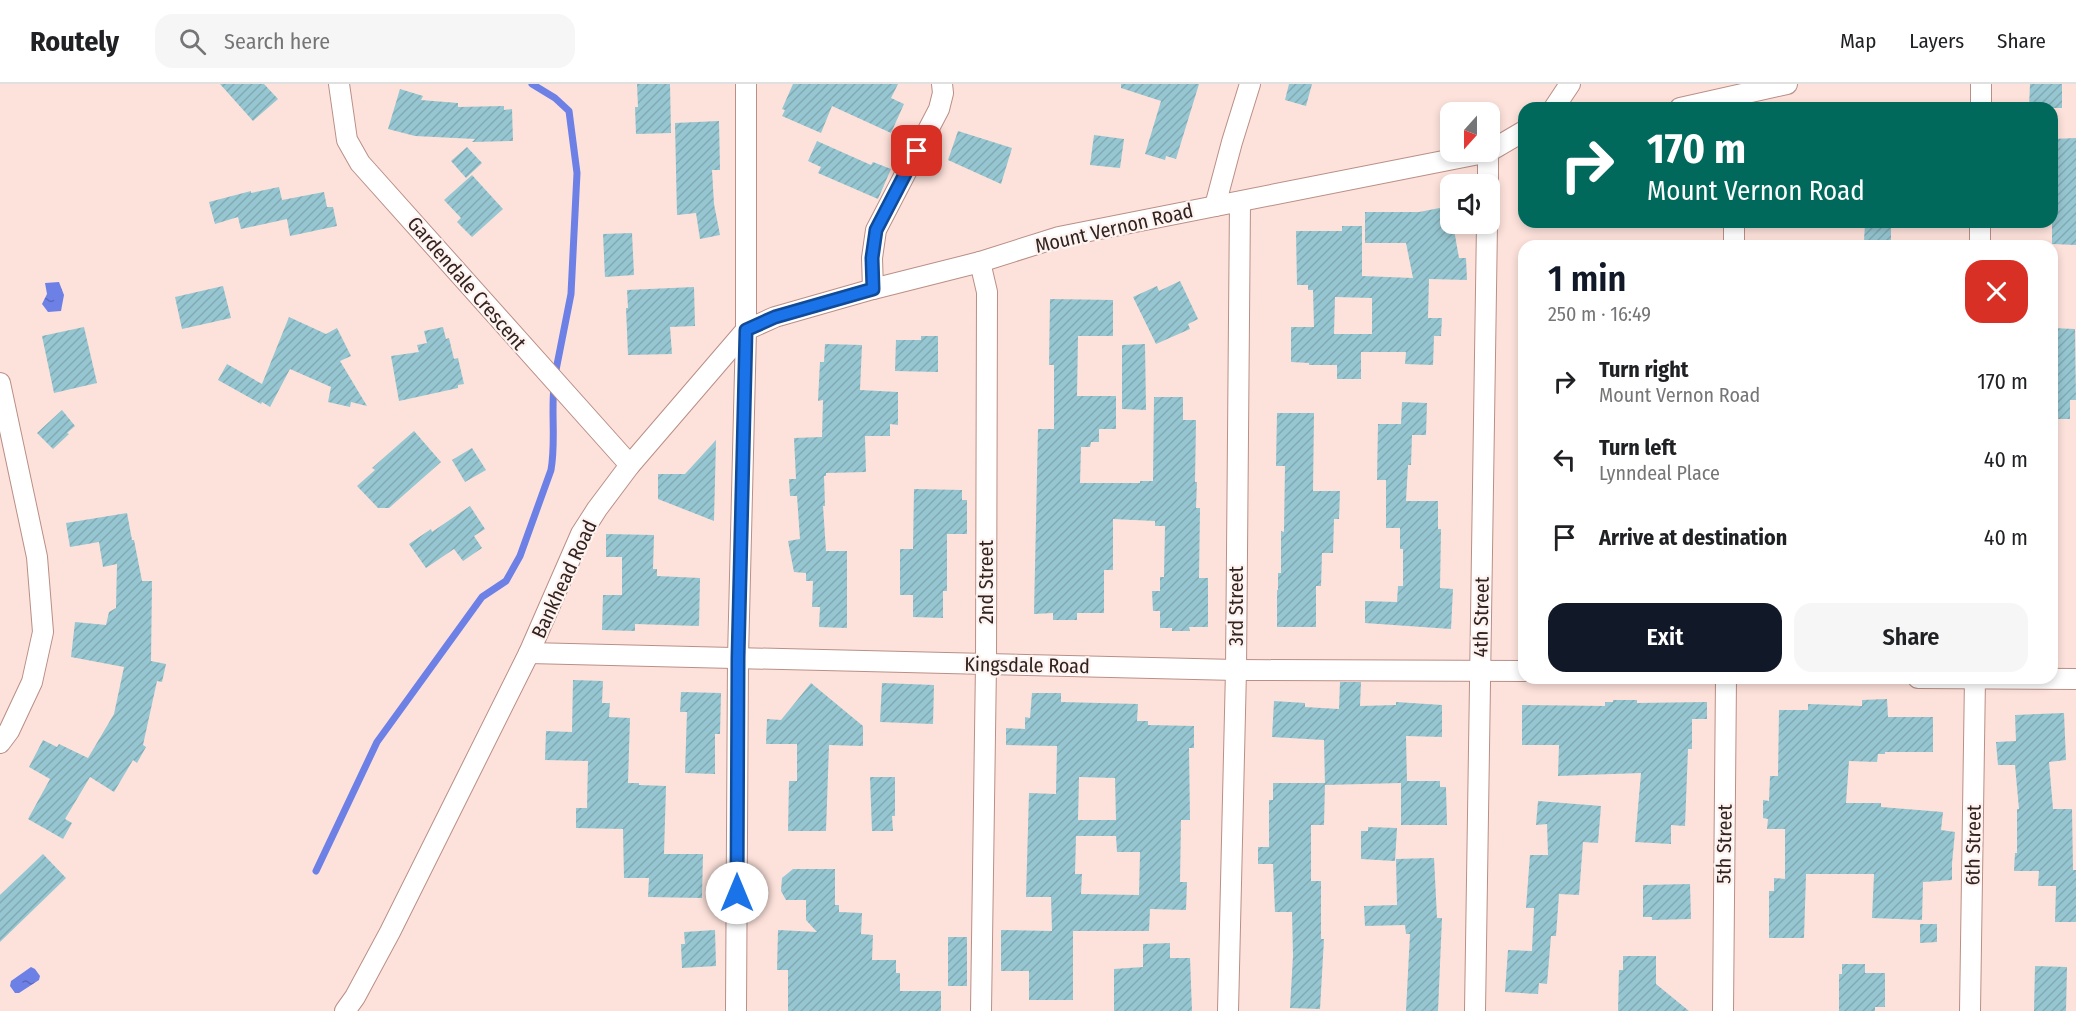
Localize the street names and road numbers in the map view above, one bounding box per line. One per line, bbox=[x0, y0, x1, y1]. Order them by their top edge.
street label: Mount Vernon Road bbox=[1033, 198, 1195, 258]
street label: Gardendale Crescent bbox=[403, 211, 532, 355]
street label: Bankhead Road bbox=[526, 516, 602, 642]
street label: 2nd Street bbox=[974, 540, 998, 624]
street label: 3rd Street bbox=[1224, 566, 1248, 646]
street label: 4th Street bbox=[1468, 576, 1494, 658]
street label: Kingsdale Road bbox=[964, 652, 1090, 678]
street label: 5th Street bbox=[1711, 803, 1737, 884]
street label: 6th Street bbox=[1960, 804, 1986, 886]

